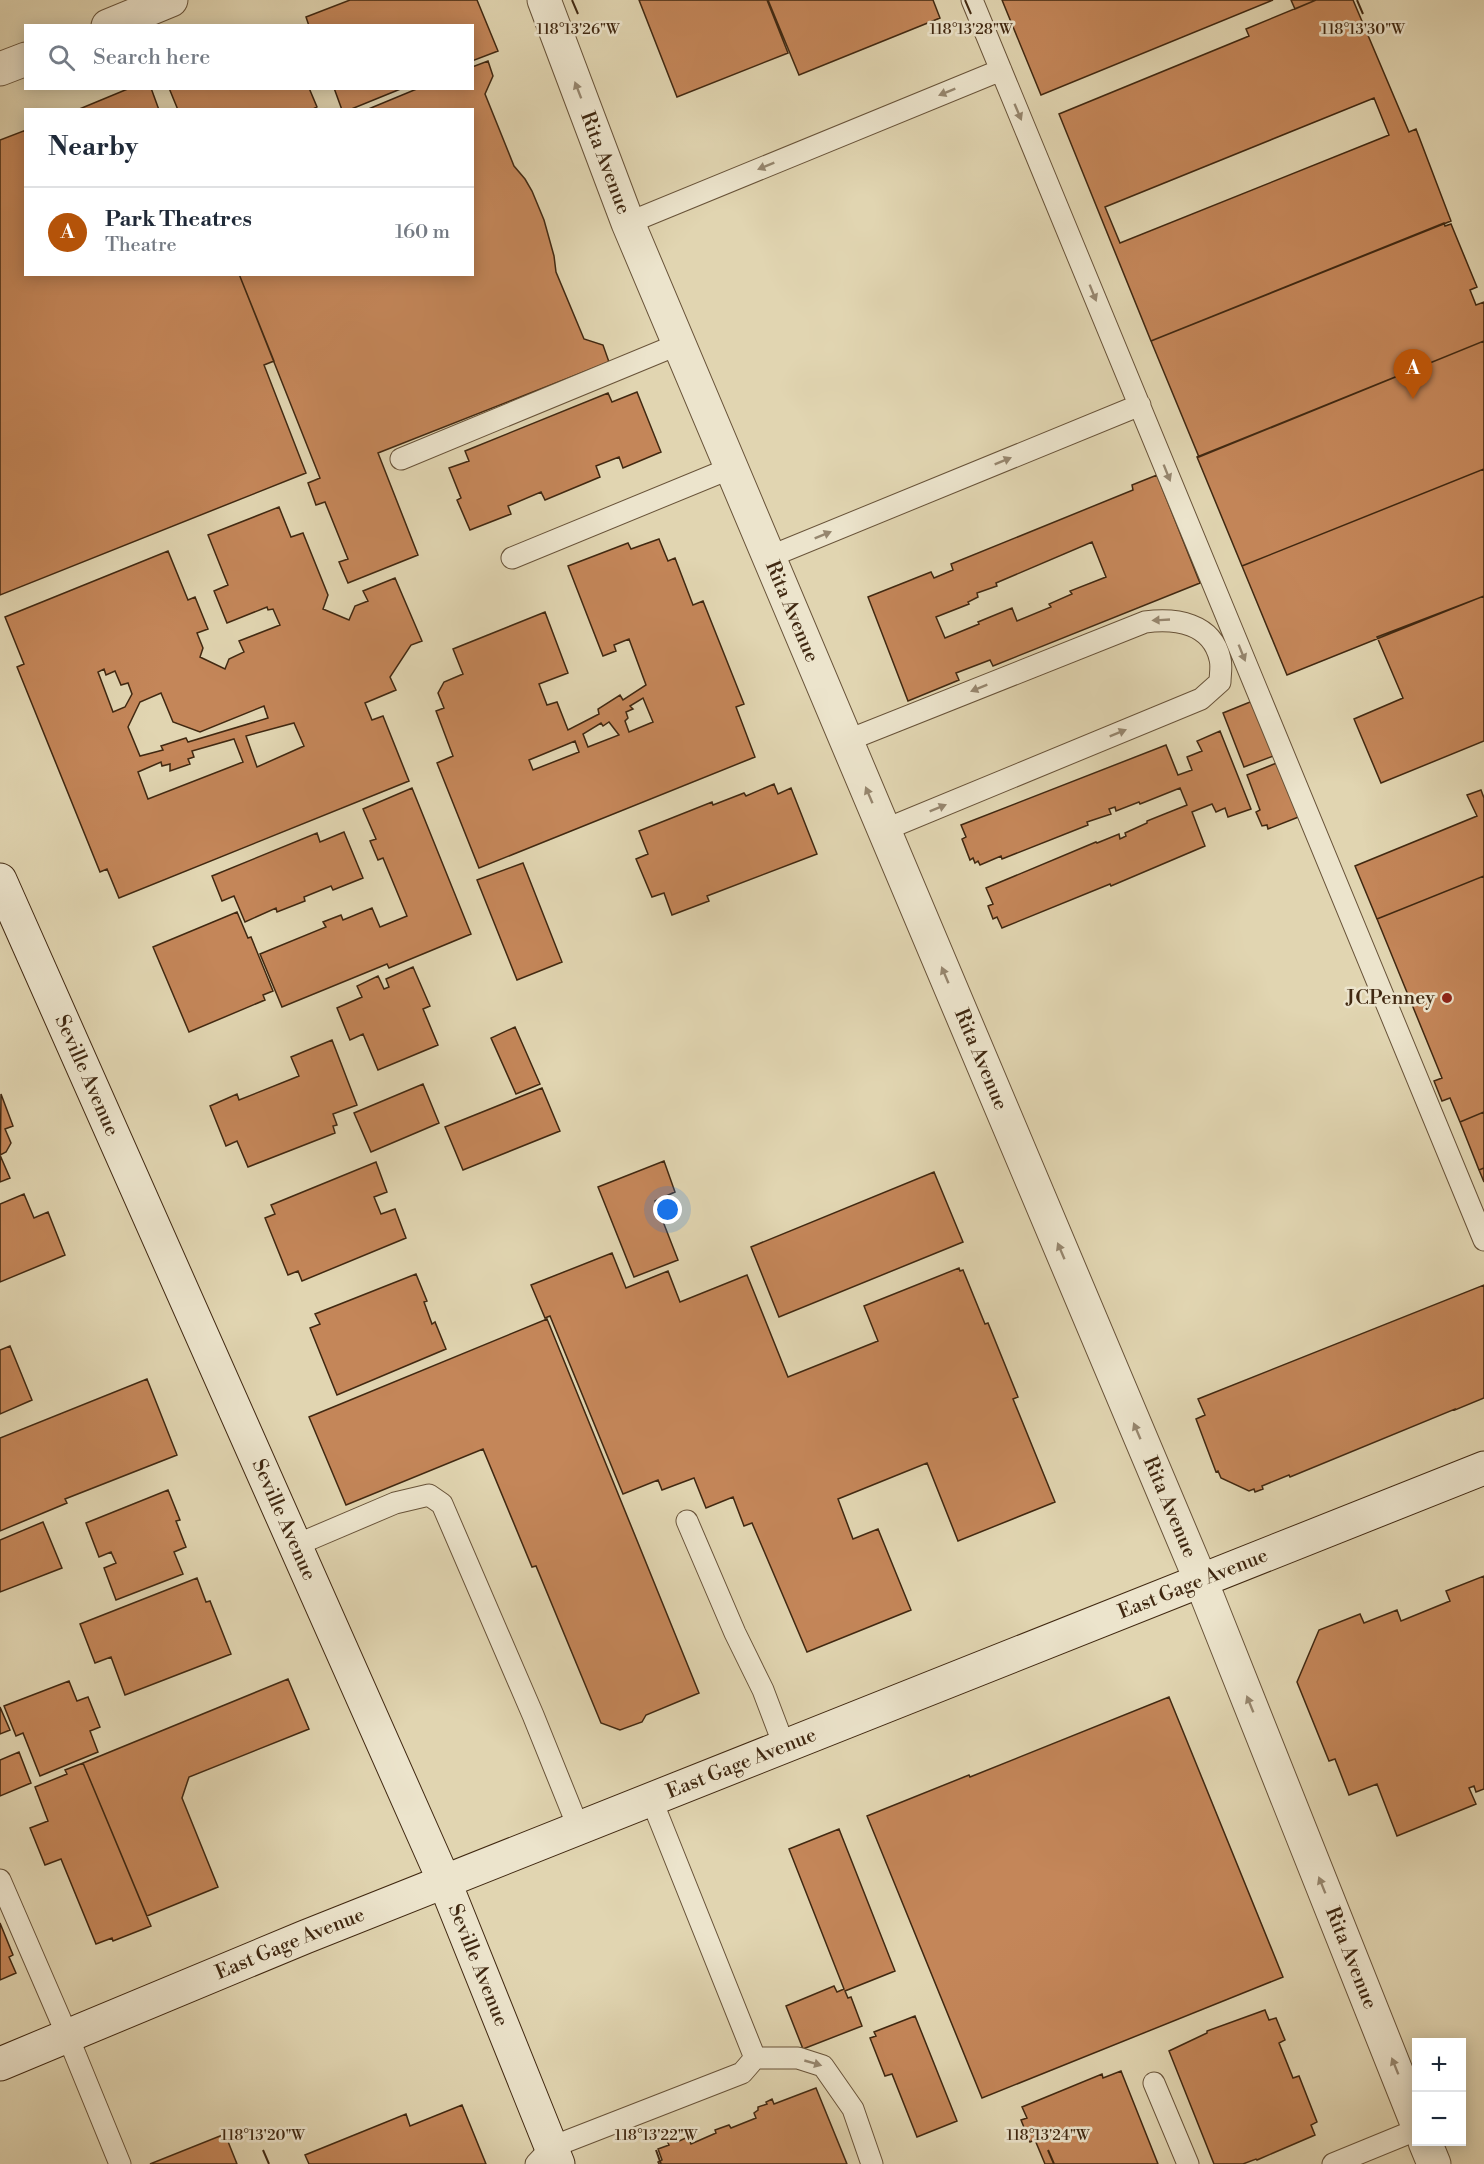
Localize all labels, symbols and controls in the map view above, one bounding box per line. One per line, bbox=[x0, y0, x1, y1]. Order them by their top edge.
text: 118°13'26"W bbox=[536, 20, 620, 39]
text: 118°13'28"W bbox=[929, 20, 1013, 39]
text: 118°13'30"W bbox=[1321, 20, 1405, 39]
search box bbox=[24, 24, 474, 90]
icon: search bbox=[45, 41, 78, 74]
text: Search here bbox=[93, 44, 210, 71]
one-way arrow bbox=[573, 81, 582, 99]
one-way arrow bbox=[937, 87, 955, 97]
one-way arrow bbox=[1013, 104, 1023, 122]
street label: Rita Avenue bbox=[575, 108, 636, 218]
text: Nearby bbox=[48, 131, 138, 163]
one-way arrow bbox=[757, 162, 775, 172]
text: Park Theatres bbox=[105, 206, 252, 233]
text: A bbox=[60, 220, 75, 245]
text: 160 m bbox=[395, 220, 450, 245]
text: Theatre bbox=[105, 233, 177, 258]
one-way arrow bbox=[1088, 284, 1098, 302]
pin: A bbox=[1394, 350, 1432, 399]
one-way arrow bbox=[994, 456, 1012, 465]
one-way arrow bbox=[1162, 464, 1172, 482]
one-way arrow bbox=[814, 530, 832, 540]
street label: Rita Avenue bbox=[759, 557, 824, 666]
one-way arrow bbox=[1152, 616, 1171, 625]
one-way arrow bbox=[1238, 644, 1247, 662]
one-way arrow bbox=[970, 684, 988, 693]
one-way arrow bbox=[1109, 728, 1127, 737]
one-way arrow bbox=[864, 786, 873, 804]
one-way arrow bbox=[929, 803, 947, 813]
one-way arrow bbox=[940, 965, 950, 983]
place label: JCPenney bbox=[1345, 986, 1435, 1011]
marker: JCPenney bbox=[1440, 991, 1454, 1005]
street label: Rita Avenue bbox=[948, 1005, 1013, 1114]
street label: Seville Avenue bbox=[49, 1011, 125, 1140]
your location bbox=[653, 1195, 682, 1224]
one-way arrow bbox=[1056, 1242, 1066, 1260]
one-way arrow bbox=[1132, 1422, 1141, 1440]
street label: Rita Avenue bbox=[1137, 1453, 1202, 1562]
street label: Seville Avenue bbox=[246, 1455, 322, 1584]
street label: East Gage Avenue bbox=[1114, 1543, 1272, 1625]
one-way arrow bbox=[1245, 1695, 1255, 1713]
street label: East Gage Avenue bbox=[663, 1722, 820, 1804]
one-way arrow bbox=[1317, 1876, 1327, 1894]
street label: Seville Avenue bbox=[442, 1900, 514, 2030]
street label: East Gage Avenue bbox=[212, 1902, 368, 1985]
street label: Rita Avenue bbox=[1320, 1903, 1383, 2013]
map controls bbox=[1412, 2038, 1466, 2146]
button: + bbox=[1412, 2038, 1466, 2092]
one-way arrow bbox=[1390, 2057, 1400, 2075]
one-way arrow bbox=[804, 2059, 822, 2068]
button: − bbox=[1412, 2092, 1466, 2146]
text: 118°13'20"W bbox=[221, 2126, 305, 2145]
text: 118°13'22"W bbox=[615, 2126, 698, 2145]
text: 118°13'24"W bbox=[1007, 2126, 1090, 2145]

